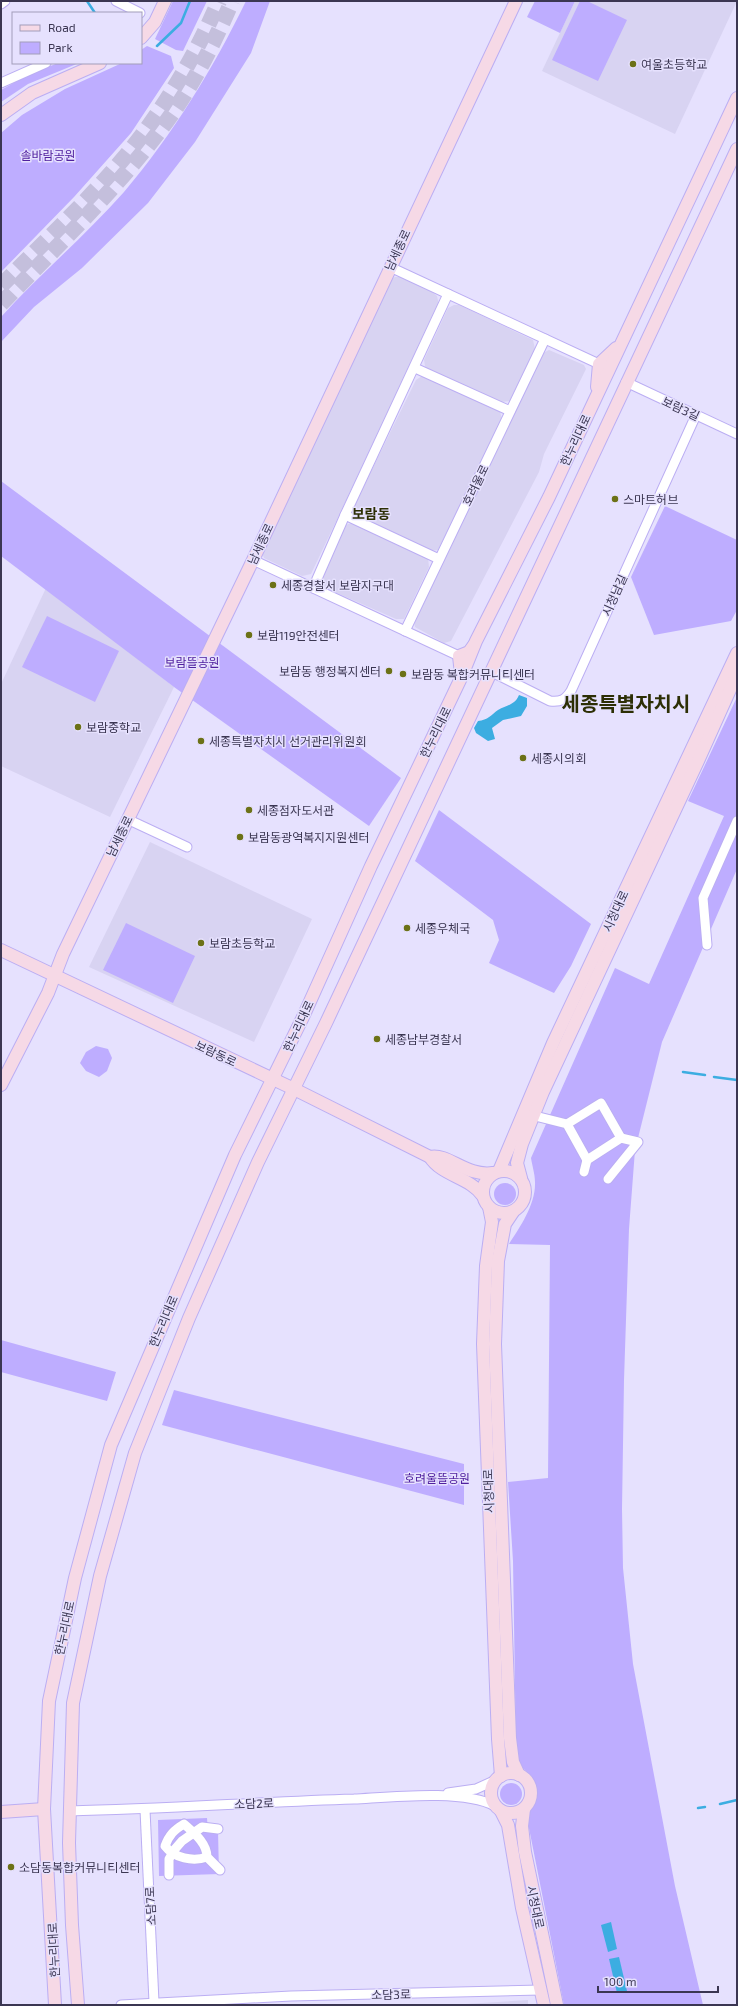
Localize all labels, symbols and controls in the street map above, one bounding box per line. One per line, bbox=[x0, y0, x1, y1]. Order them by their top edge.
legend bbox=[12, 12, 142, 64]
text: Road bbox=[48, 20, 76, 34]
text: Park bbox=[48, 40, 73, 54]
place label: 여울초등학교 bbox=[641, 57, 707, 71]
marker: 여울초등학교 bbox=[628, 59, 638, 69]
park label: 솔바람공원 bbox=[20, 148, 76, 162]
street label: 남세종로 bbox=[381, 227, 413, 273]
street label: 보람3길 bbox=[660, 393, 702, 423]
street label: 한누리대로 bbox=[557, 412, 593, 468]
street label: 호려울로 bbox=[459, 462, 491, 508]
place label: 스마트허브 bbox=[623, 492, 678, 506]
marker: 스마트허브 bbox=[610, 494, 620, 504]
district label: 보람동 bbox=[352, 505, 390, 522]
street label: 남세종로 bbox=[244, 521, 276, 567]
street label: 시청남길 bbox=[599, 572, 629, 618]
place label: 세종경찰서 보람지구대 bbox=[281, 578, 394, 592]
marker: 세종경찰서 보람지구대 bbox=[268, 580, 278, 590]
place label: 보람119안전센터 bbox=[257, 628, 340, 642]
marker: 보람119안전센터 bbox=[244, 630, 254, 640]
park label: 보람뜰공원 bbox=[164, 655, 220, 669]
place label: 보람동 행정복지센터 bbox=[279, 664, 381, 678]
marker: 보람동 행정복지센터 bbox=[384, 666, 394, 676]
place label: 보람동 복합커뮤니티센터 bbox=[411, 667, 535, 681]
marker: 보람동 복합커뮤니티센터 bbox=[398, 669, 408, 679]
district label: 세종특별자치시 bbox=[562, 691, 690, 715]
street label: 한누리대로 bbox=[417, 704, 453, 760]
place label: 보람중학교 bbox=[86, 720, 141, 734]
marker: 보람중학교 bbox=[73, 722, 83, 732]
place label: 세종특별자치시 선거관리위원회 bbox=[209, 734, 366, 748]
marker: 세종특별자치시 선거관리위원회 bbox=[196, 736, 206, 746]
place label: 세종시의회 bbox=[531, 751, 586, 765]
marker: 세종시의회 bbox=[518, 753, 528, 763]
place label: 세종점자도서관 bbox=[257, 803, 334, 817]
marker: 세종점자도서관 bbox=[244, 805, 254, 815]
street label: 남세종로 bbox=[103, 813, 135, 859]
place label: 보람동광역복지지원센터 bbox=[248, 830, 369, 844]
marker: 보람동광역복지지원센터 bbox=[235, 832, 245, 842]
street label: 시청대로 bbox=[599, 888, 631, 934]
place label: 세종우체국 bbox=[415, 921, 470, 935]
marker: 세종우체국 bbox=[402, 923, 412, 933]
place label: 보람초등학교 bbox=[209, 936, 275, 950]
marker: 보람초등학교 bbox=[196, 938, 206, 948]
street label: 한누리대로 bbox=[280, 998, 316, 1054]
place label: 세종남부경찰서 bbox=[385, 1032, 462, 1046]
marker: 세종남부경찰서 bbox=[372, 1034, 382, 1044]
street label: 보람동로 bbox=[193, 1037, 239, 1069]
street label: 한누리대로 bbox=[146, 1293, 180, 1349]
street label: 시청대로 bbox=[480, 1469, 496, 1513]
park label: 호려울뜰공원 bbox=[404, 1471, 470, 1485]
street label: 한누리대로 bbox=[51, 1600, 77, 1656]
street label: 소담2로 bbox=[234, 1795, 274, 1811]
place label: 소담동복합커뮤니티센터 bbox=[19, 1860, 140, 1874]
marker: 소담동복합커뮤니티센터 bbox=[6, 1862, 16, 1872]
street label: 시청대로 bbox=[525, 1884, 547, 1930]
street label: 소담7로 bbox=[142, 1886, 158, 1926]
street label: 한누리대로 bbox=[45, 1922, 61, 1978]
scale bar bbox=[598, 1968, 718, 1994]
text: 100 m bbox=[604, 1974, 636, 1988]
street label: 소담3로 bbox=[371, 1987, 411, 2001]

